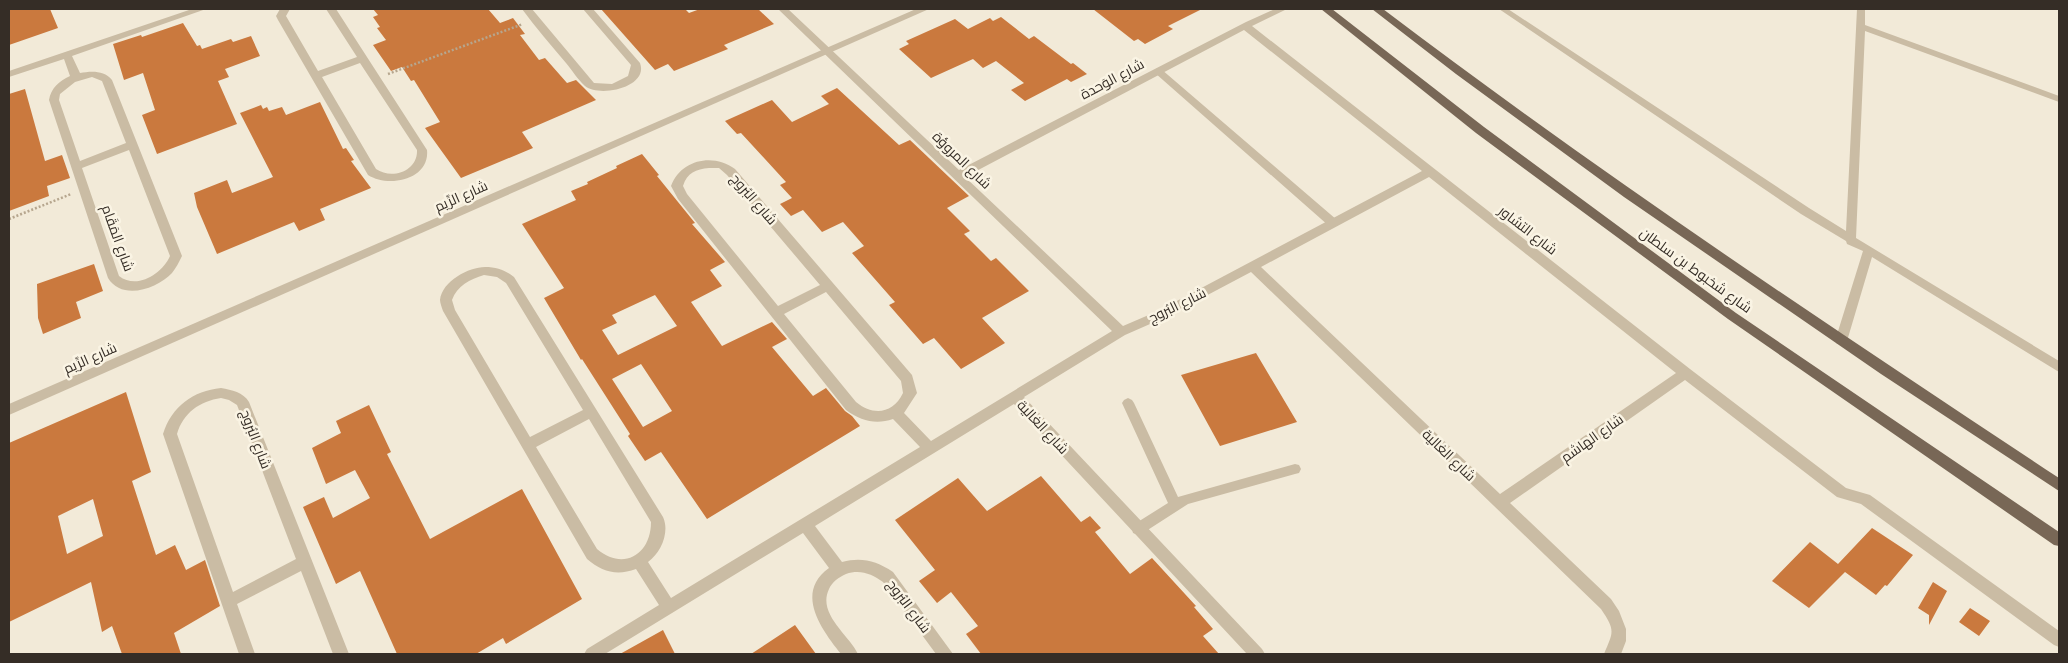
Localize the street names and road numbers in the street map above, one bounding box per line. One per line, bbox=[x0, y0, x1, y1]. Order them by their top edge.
street label: شارع الوَحدة bbox=[1077, 56, 1147, 103]
street label: شارع المروؤة bbox=[929, 128, 995, 193]
street label: شارع البُروج bbox=[727, 170, 780, 228]
street label: شارع الرِّيم bbox=[432, 177, 491, 217]
street label: شارع التشاور bbox=[1494, 202, 1560, 259]
street label: شارع المَقَام bbox=[97, 203, 137, 274]
street label: شارع شخبوط بن سلطان bbox=[1636, 224, 1755, 317]
street label: شارع البُروج bbox=[1145, 284, 1209, 327]
street label: شارع الرِّيم bbox=[61, 339, 120, 379]
street label: شارع الغالية bbox=[1013, 397, 1072, 458]
street label: شارع البُروج bbox=[236, 407, 275, 471]
street label: شارع الهاشم bbox=[1558, 411, 1627, 467]
street label: شارع الغالية bbox=[1419, 426, 1479, 485]
street label: شارع البُروج bbox=[883, 576, 934, 636]

